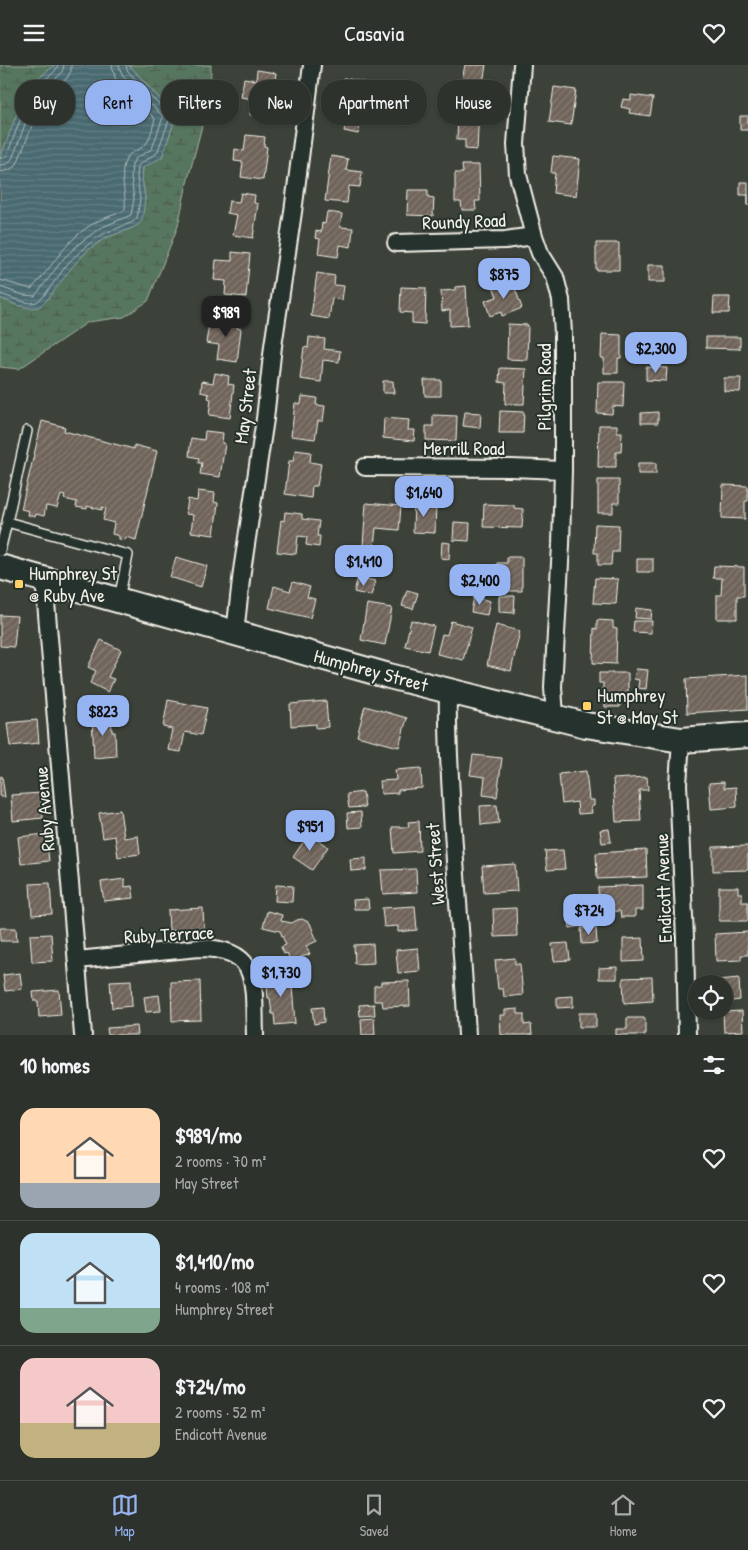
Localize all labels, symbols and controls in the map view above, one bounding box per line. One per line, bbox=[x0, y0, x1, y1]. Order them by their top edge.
text: Casavia bbox=[344, 18, 404, 48]
icon: menu bbox=[20, 19, 48, 47]
icon: heart bbox=[700, 19, 728, 47]
chip: Buy bbox=[15, 80, 75, 125]
chip: Rent bbox=[85, 80, 151, 125]
chip: Filters bbox=[161, 80, 239, 125]
chip: New bbox=[249, 80, 311, 125]
chip: Apartment bbox=[321, 80, 427, 125]
chip: House bbox=[437, 80, 510, 125]
street label: Roundy Road bbox=[422, 207, 507, 235]
pin: $875 bbox=[474, 257, 534, 300]
text: $875 bbox=[489, 263, 519, 285]
pin: $989 bbox=[196, 295, 256, 338]
text: $989 bbox=[213, 301, 239, 323]
pin: $2,300 bbox=[615, 331, 697, 374]
text: $2,300 bbox=[636, 337, 676, 359]
street label: Pilgrim Road bbox=[531, 343, 557, 430]
street label: May Street bbox=[228, 367, 263, 445]
street label: Merrill Road bbox=[423, 435, 505, 461]
pin: $1,640 bbox=[383, 475, 465, 518]
text: $1,640 bbox=[406, 481, 442, 503]
pin: $1,410 bbox=[323, 545, 405, 587]
text: $1,410 bbox=[346, 550, 382, 572]
place label: Humphrey St @ Ruby Ave bbox=[29, 560, 118, 608]
pin: $2,400 bbox=[439, 563, 521, 606]
text: $2,400 bbox=[460, 569, 500, 591]
marker: Humphrey St @ Ruby Ave bbox=[13, 578, 25, 590]
street label: Humphrey Street bbox=[311, 642, 431, 698]
place label: Humphrey St @ May St bbox=[597, 682, 678, 730]
pin: $823 bbox=[73, 695, 133, 737]
text: $823 bbox=[88, 700, 118, 722]
marker: Humphrey St @ May St bbox=[581, 700, 593, 712]
street label: Ruby Avenue bbox=[27, 765, 61, 852]
pin: $951 bbox=[280, 809, 340, 852]
text: $951 bbox=[297, 815, 323, 837]
street label: West Street bbox=[419, 822, 451, 906]
street label: Endicott Avenue bbox=[648, 832, 678, 943]
pin: $724 bbox=[559, 893, 619, 936]
text: $724 bbox=[574, 899, 604, 921]
street label: Ruby Terrace bbox=[123, 919, 215, 949]
pin: $1,730 bbox=[240, 955, 322, 998]
text: $1,730 bbox=[261, 961, 301, 983]
map controls bbox=[688, 975, 733, 1020]
button: locate bbox=[688, 975, 733, 1020]
text: 10 homes bbox=[20, 1051, 90, 1080]
icon: filters bbox=[700, 1051, 728, 1079]
text: $989/mo bbox=[175, 1121, 242, 1150]
icon: home bbox=[60, 1128, 120, 1188]
icon: heart bbox=[700, 1144, 728, 1172]
text: 2 rooms · 70 m² bbox=[175, 1150, 266, 1172]
text: May Street bbox=[175, 1172, 239, 1194]
text: $1,410/mo bbox=[175, 1247, 254, 1276]
icon: home bbox=[60, 1253, 120, 1313]
icon: heart bbox=[700, 1269, 728, 1297]
text: 4 rooms · 108 m² bbox=[175, 1276, 269, 1298]
text: Humphrey Street bbox=[175, 1298, 274, 1320]
text: $724/mo bbox=[175, 1372, 245, 1401]
icon: home bbox=[60, 1378, 120, 1438]
icon: heart bbox=[700, 1394, 728, 1422]
text: 2 rooms · 52 m² bbox=[175, 1401, 265, 1423]
text: Endicott Avenue bbox=[175, 1423, 267, 1445]
tab: Map bbox=[111, 1491, 139, 1540]
tab: Saved bbox=[360, 1491, 388, 1540]
tab: Home bbox=[609, 1491, 637, 1540]

